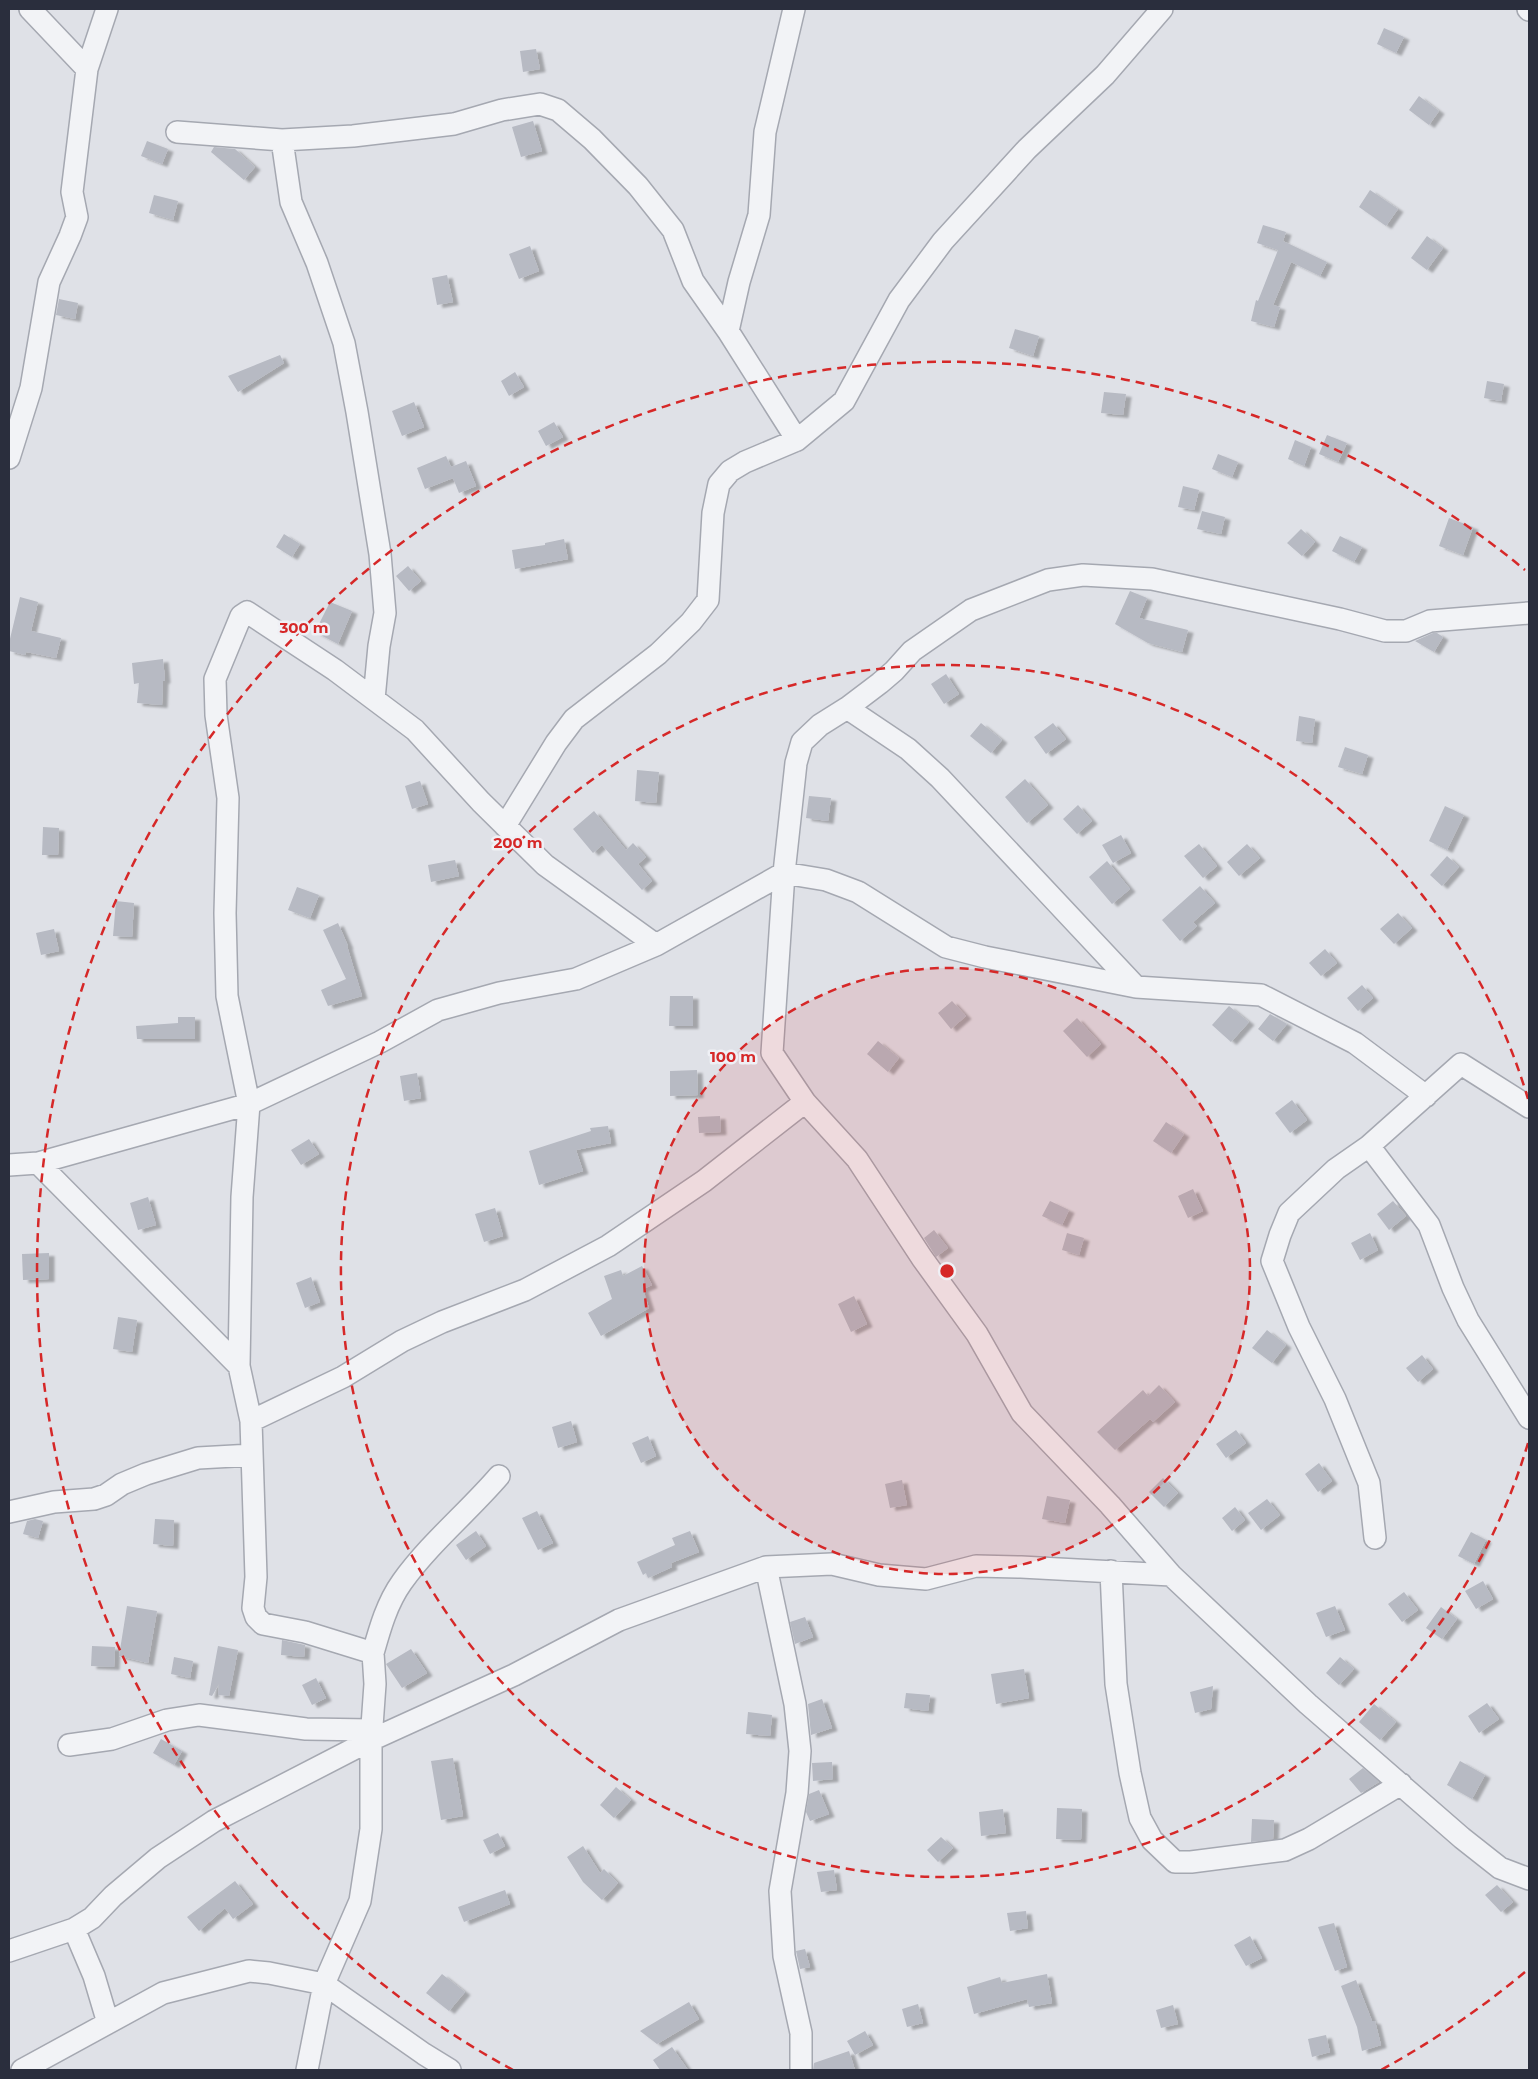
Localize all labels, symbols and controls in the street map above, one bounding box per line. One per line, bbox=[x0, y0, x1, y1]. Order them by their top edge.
text: 300 m bbox=[278, 618, 329, 637]
text: 200 m bbox=[493, 833, 543, 852]
text: 100 m bbox=[710, 1047, 756, 1066]
centre of rings bbox=[938, 1262, 956, 1280]

